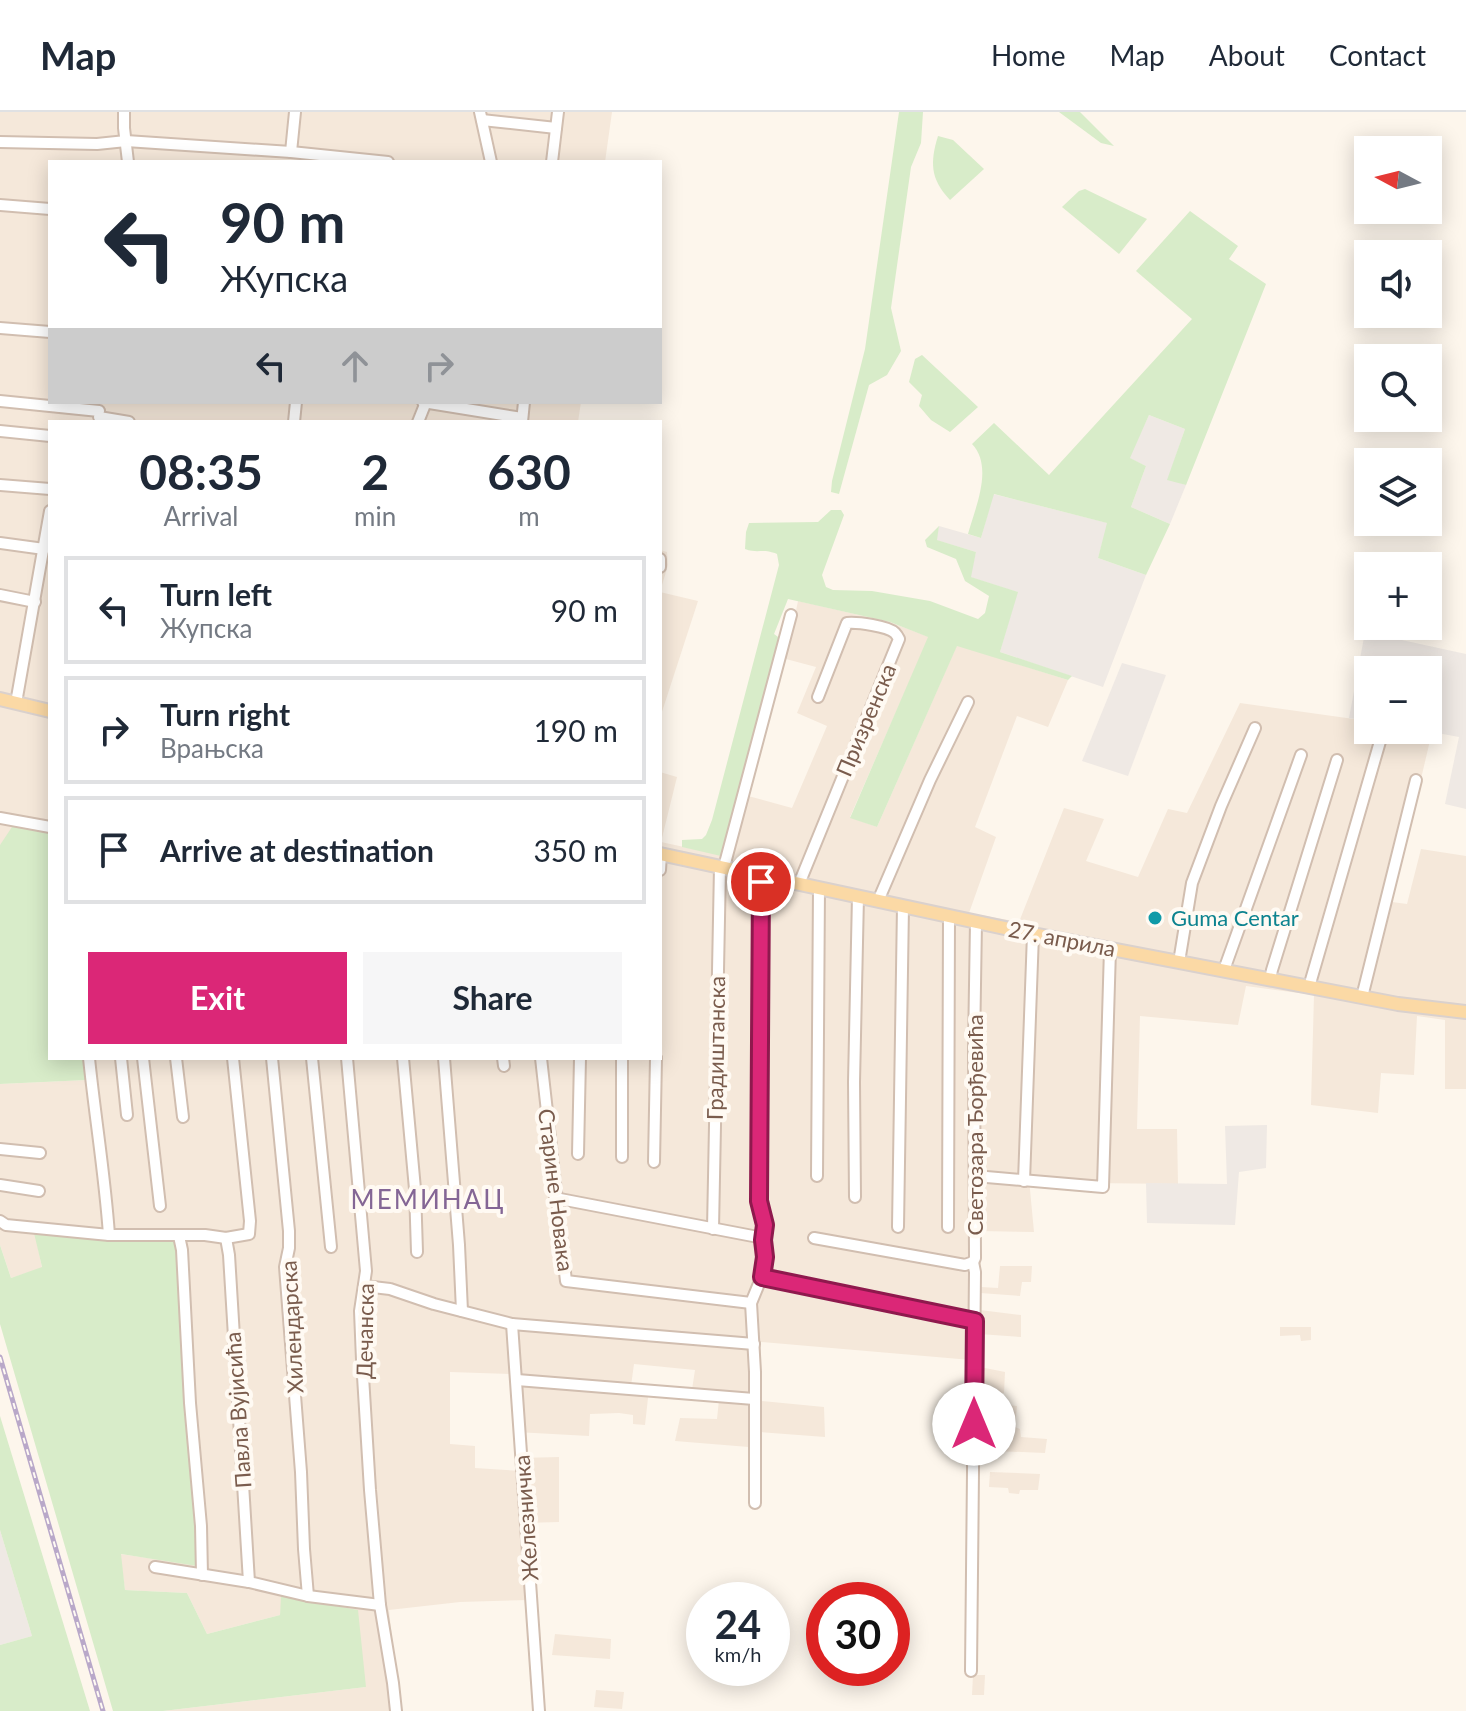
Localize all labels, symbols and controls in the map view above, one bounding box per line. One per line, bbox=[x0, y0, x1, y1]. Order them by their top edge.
text: Map bbox=[40, 32, 116, 78]
text: Home bbox=[991, 38, 1066, 72]
text: Map bbox=[1110, 38, 1165, 72]
text: About bbox=[1209, 38, 1285, 72]
text: Contact bbox=[1329, 38, 1426, 72]
north arrow bbox=[1354, 136, 1442, 224]
map controls bbox=[1354, 136, 1442, 744]
text: 90 m bbox=[220, 188, 345, 255]
icon: left bbox=[88, 192, 192, 296]
button: sound bbox=[1354, 240, 1442, 328]
text: Жупска bbox=[220, 256, 348, 300]
icon: left bbox=[249, 344, 293, 388]
icon: ahead bbox=[333, 344, 377, 388]
icon: right bbox=[417, 344, 461, 388]
button: search bbox=[1354, 344, 1442, 432]
text: 08:35 bbox=[139, 443, 263, 500]
text: 2 bbox=[361, 443, 389, 500]
text: 630 bbox=[487, 443, 571, 500]
button: layers bbox=[1354, 448, 1442, 536]
text: Arrival bbox=[164, 500, 238, 532]
text: min bbox=[354, 500, 396, 532]
text: m bbox=[518, 500, 540, 532]
button: + bbox=[1354, 552, 1442, 640]
text: Turn left bbox=[160, 576, 272, 612]
icon: left bbox=[92, 588, 136, 632]
text: 90 m bbox=[551, 592, 618, 628]
text: Жупска bbox=[160, 612, 253, 644]
button: − bbox=[1354, 656, 1442, 744]
street label: Призренска bbox=[830, 659, 901, 780]
text: Turn right bbox=[160, 696, 290, 732]
icon: right bbox=[92, 708, 136, 752]
text: 190 m bbox=[533, 712, 618, 748]
text: Врањска bbox=[160, 732, 264, 764]
icon: arrive bbox=[92, 828, 136, 872]
text: Arrive at destination bbox=[160, 832, 434, 868]
text: 350 m bbox=[533, 832, 618, 868]
pin bbox=[727, 848, 795, 916]
icon: arrive bbox=[739, 860, 783, 904]
place label: Guma Centar bbox=[1171, 904, 1299, 931]
marker: Guma Centar bbox=[1146, 909, 1164, 927]
street label: 27. априла bbox=[1006, 915, 1118, 962]
button: Exit bbox=[88, 952, 347, 1044]
button: Share bbox=[363, 952, 622, 1044]
street label: Градиштанска bbox=[701, 976, 730, 1120]
street label: Светозара Ђорђевића bbox=[961, 1014, 988, 1236]
street label: Старине Новака bbox=[533, 1107, 580, 1273]
district label: МЕМИНАЦ bbox=[351, 1183, 505, 1215]
street label: Хилендарска bbox=[275, 1260, 308, 1394]
street label: Дечанска bbox=[350, 1283, 379, 1379]
street label: Павла Вујисића bbox=[219, 1331, 256, 1489]
position arrow bbox=[932, 1382, 1016, 1466]
street label: Железничка bbox=[508, 1454, 543, 1582]
speed limit sign: 30 bbox=[806, 1582, 910, 1686]
text: 24 bbox=[715, 1600, 761, 1648]
text: km/h bbox=[715, 1642, 761, 1666]

